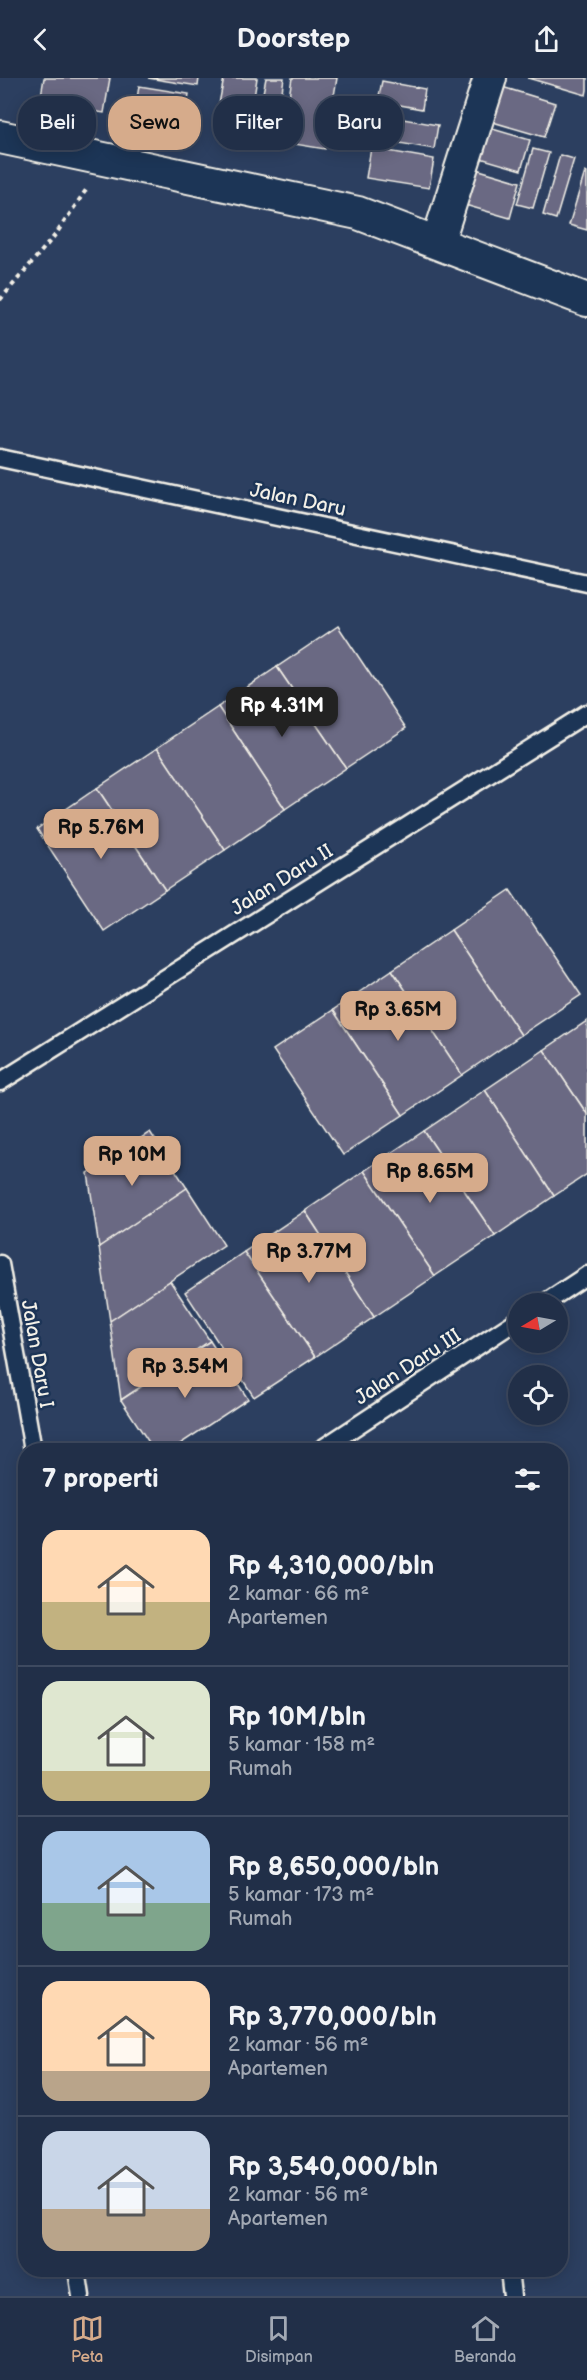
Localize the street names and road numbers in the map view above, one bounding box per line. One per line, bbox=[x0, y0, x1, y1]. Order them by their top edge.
street label: Jalan Daru bbox=[248, 478, 348, 522]
street label: Jalan Daru II bbox=[227, 839, 337, 921]
street label: Jalan Daru I bbox=[16, 1298, 58, 1410]
street label: Jalan Daru III bbox=[350, 1324, 466, 1410]

